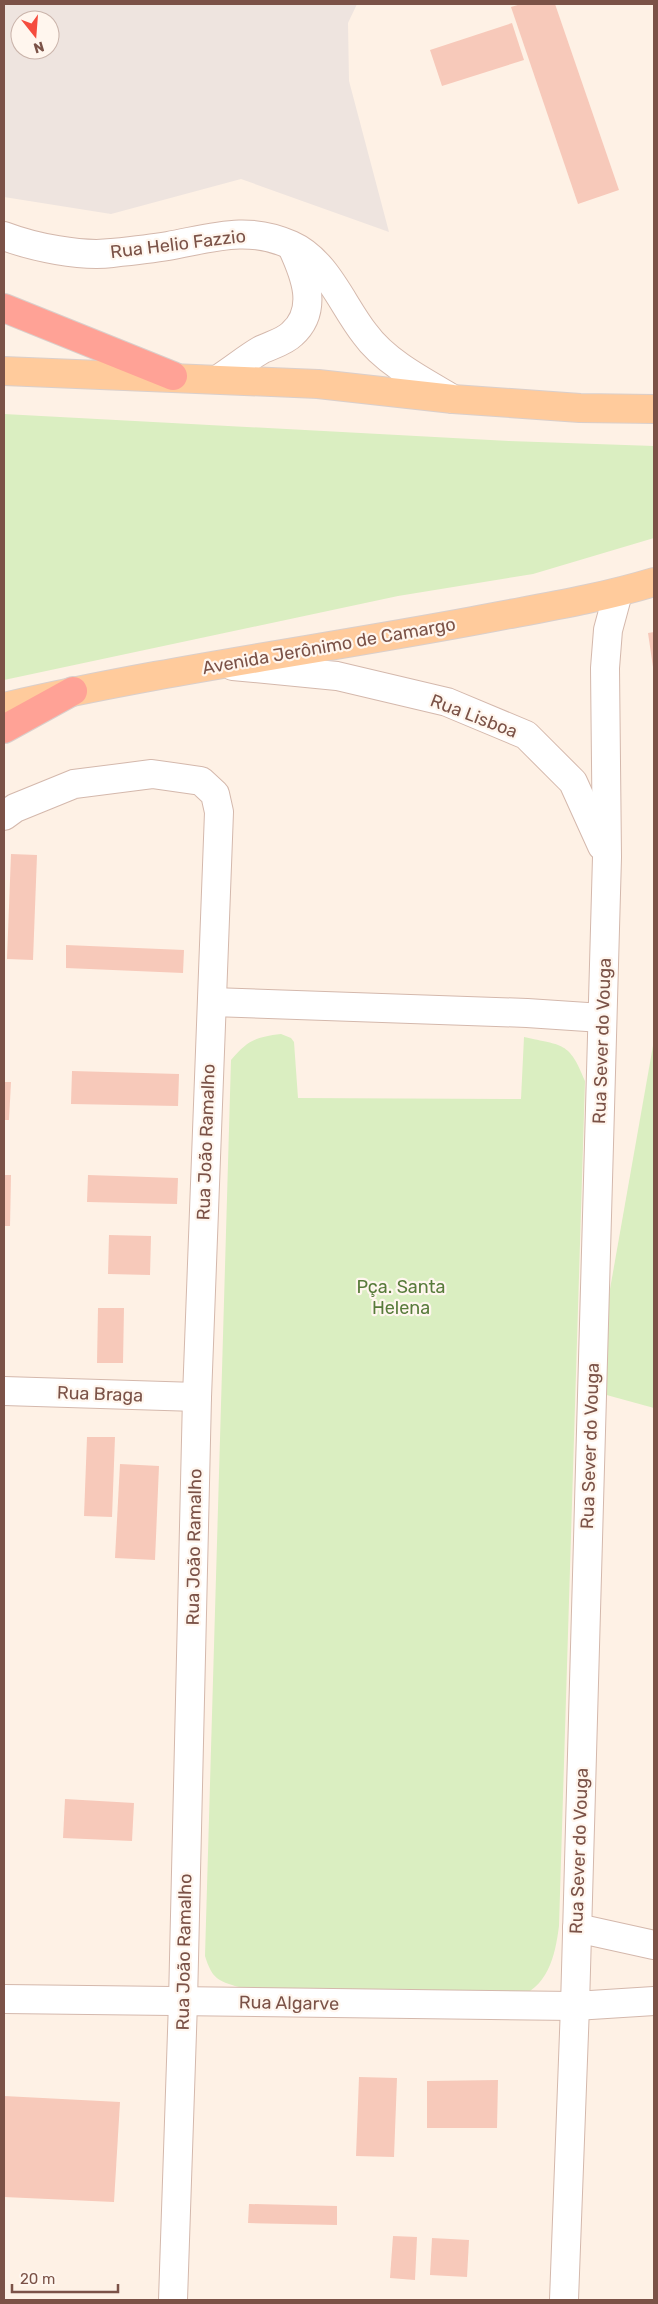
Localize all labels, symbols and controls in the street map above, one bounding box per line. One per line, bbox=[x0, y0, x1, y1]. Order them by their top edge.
north arrow bbox=[10, 10, 60, 60]
text: N bbox=[31, 37, 46, 57]
street label: Rua Helio Fazzio bbox=[109, 225, 247, 263]
street label: Avenida Jerônimo de Camargo bbox=[201, 613, 457, 679]
street label: Rua Lisboa bbox=[427, 689, 521, 743]
street label: Rua Sever do Vouga bbox=[588, 958, 616, 1124]
street label: Rua João Ramalho bbox=[192, 1063, 220, 1221]
park label: Pça. Santa Helena bbox=[356, 1276, 446, 1319]
street label: Rua Sever do Vouga bbox=[576, 1363, 604, 1529]
street label: Rua Braga bbox=[56, 1382, 144, 1406]
street label: Rua João Ramalho bbox=[182, 1468, 206, 1626]
street label: Rua Sever do Vouga bbox=[565, 1768, 593, 1934]
street label: Rua João Ramalho bbox=[172, 1873, 196, 2031]
street label: Rua Algarve bbox=[239, 1991, 339, 2015]
scale bar bbox=[12, 2262, 119, 2294]
text: 20 m bbox=[20, 2270, 55, 2288]

